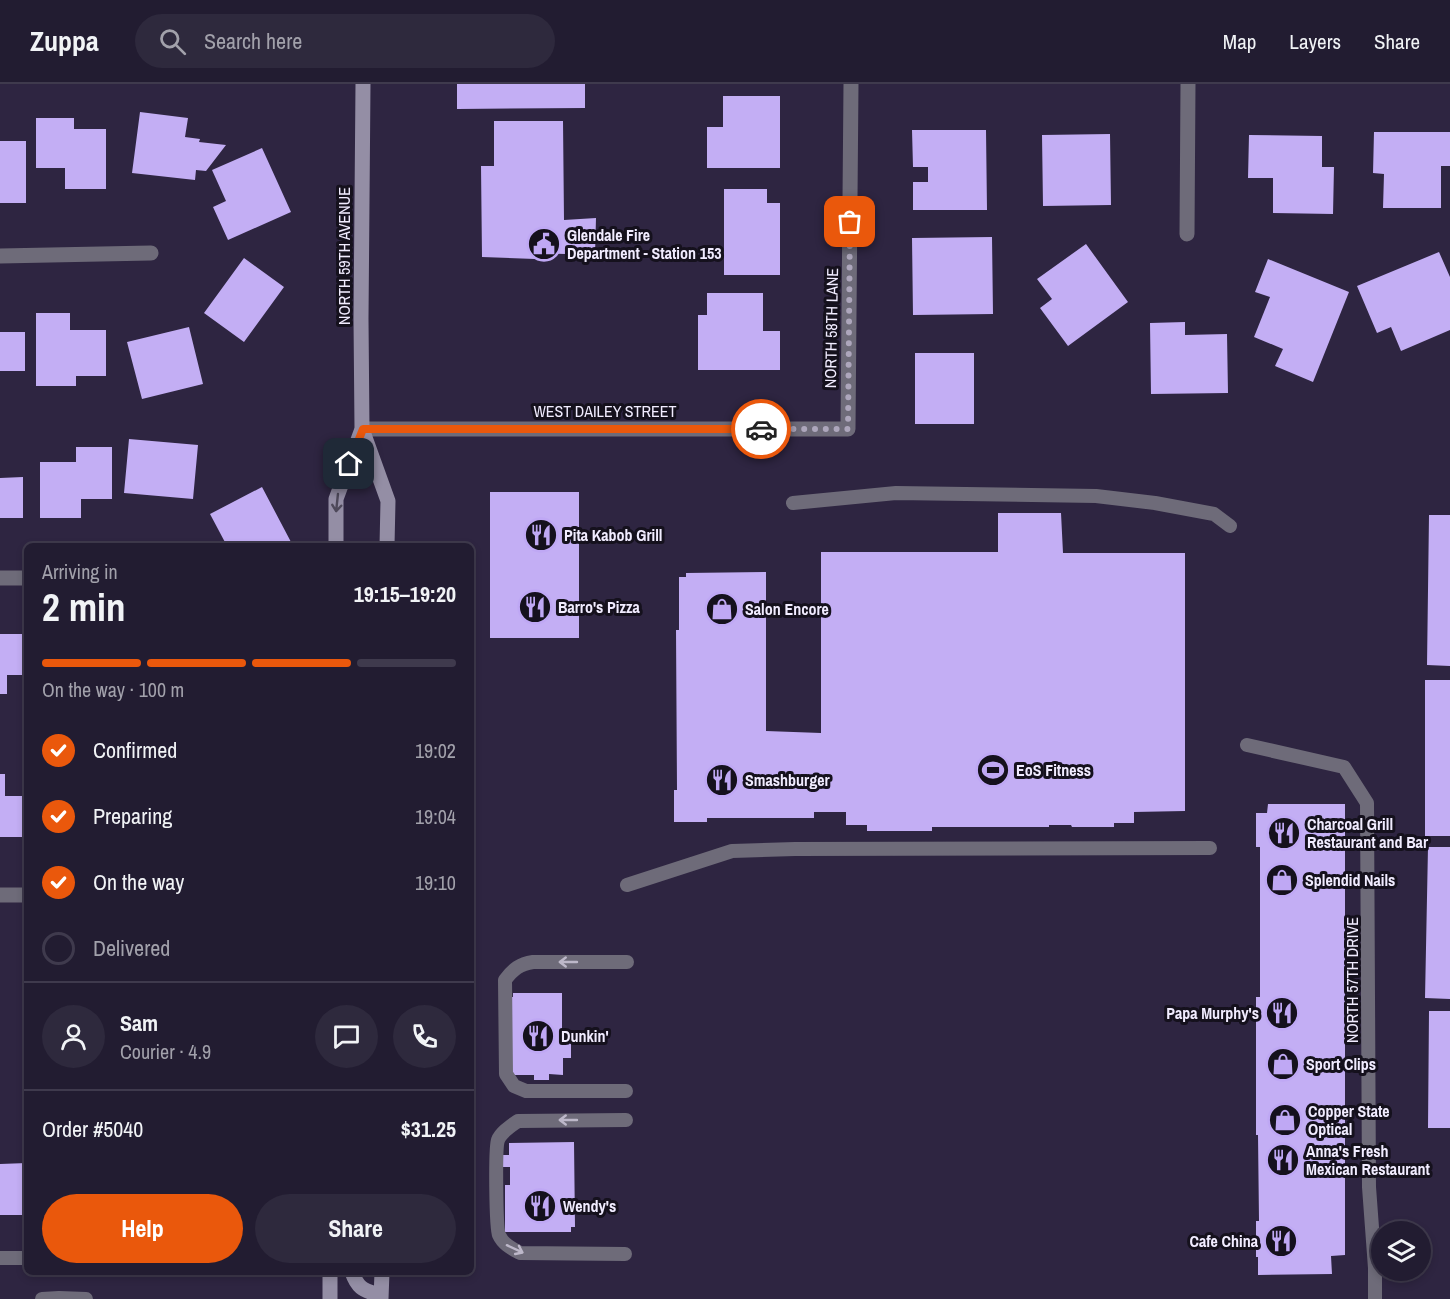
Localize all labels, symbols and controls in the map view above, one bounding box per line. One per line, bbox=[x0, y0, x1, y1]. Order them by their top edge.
search box bbox=[135, 14, 555, 68]
text: Zuppa bbox=[30, 22, 99, 60]
icon: search bbox=[156, 25, 189, 58]
text: Search here bbox=[204, 26, 302, 56]
text: Map bbox=[1223, 27, 1256, 56]
text: Layers bbox=[1289, 27, 1341, 56]
text: Share bbox=[1374, 27, 1420, 56]
street label: NORTH 59TH AVENUE bbox=[333, 187, 355, 325]
pin bbox=[824, 196, 875, 247]
icon: bag bbox=[833, 205, 866, 238]
place label: Glendale Fire Department - Station 153 bbox=[567, 224, 722, 264]
public building icon: Glendale Fire Department - Station 153 bbox=[526, 226, 562, 262]
street label: NORTH 58TH LANE bbox=[819, 268, 843, 388]
courier bbox=[731, 399, 791, 459]
street label: WEST DAILEY STREET bbox=[533, 400, 677, 422]
icon: car bbox=[745, 413, 778, 446]
pin bbox=[323, 438, 374, 489]
icon: home bbox=[332, 447, 365, 480]
one-way arrow bbox=[331, 493, 342, 513]
restaurant icon: Pita Kabob Grill bbox=[523, 517, 559, 553]
place label: Pita Kabob Grill bbox=[564, 524, 662, 546]
text: Arriving in bbox=[42, 558, 118, 585]
text: 19:15–19:20 bbox=[354, 579, 456, 609]
text: 2 min bbox=[42, 581, 126, 633]
restaurant icon: Barro's Pizza bbox=[517, 589, 553, 625]
shop icon: Salon Encore bbox=[704, 591, 740, 627]
place label: Barro's Pizza bbox=[558, 596, 641, 618]
place label: Salon Encore bbox=[745, 598, 829, 620]
text: On the way · 100 m bbox=[42, 676, 184, 703]
icon: check bbox=[42, 734, 75, 767]
text: Confirmed bbox=[93, 735, 177, 765]
text: 19:02 bbox=[415, 737, 456, 764]
sports icon: EoS Fitness bbox=[975, 752, 1011, 788]
place label: EoS Fitness bbox=[1016, 759, 1091, 781]
restaurant icon: Smashburger bbox=[704, 762, 740, 798]
place label: Smashburger bbox=[745, 769, 830, 791]
icon: check bbox=[42, 800, 75, 833]
text: Preparing bbox=[93, 801, 172, 831]
text: 19:04 bbox=[415, 803, 456, 830]
place label: Charcoal Grill Restaurant and Bar bbox=[1307, 813, 1429, 853]
restaurant icon: Charcoal Grill Restaurant and Bar bbox=[1266, 815, 1302, 851]
shop icon: Splendid Nails bbox=[1264, 862, 1300, 898]
icon: check bbox=[42, 866, 75, 899]
text: On the way bbox=[93, 867, 184, 897]
text: 19:10 bbox=[415, 869, 456, 896]
place label: Splendid Nails bbox=[1305, 869, 1395, 891]
street label: NORTH 57TH DRIVE bbox=[1341, 917, 1363, 1043]
text: Delivered bbox=[93, 933, 170, 963]
one-way arrow bbox=[559, 956, 579, 968]
restaurant icon: Papa Murphy's bbox=[1264, 995, 1300, 1031]
place label: Papa Murphy's bbox=[1166, 1002, 1259, 1024]
button: person bbox=[42, 1005, 105, 1068]
button: chat bbox=[315, 1005, 378, 1068]
button: phone bbox=[393, 1005, 456, 1068]
text: Sam bbox=[120, 1008, 158, 1038]
restaurant icon: Dunkin' bbox=[520, 1018, 556, 1054]
place label: Dunkin' bbox=[561, 1025, 609, 1047]
text: Courier · 4.9 bbox=[120, 1038, 211, 1065]
shop icon: Sport Clips bbox=[1265, 1046, 1301, 1082]
place label: Sport Clips bbox=[1306, 1053, 1376, 1075]
place label: Copper State Optical bbox=[1308, 1100, 1390, 1140]
shop icon: Copper State Optical bbox=[1267, 1102, 1303, 1138]
text: Order #5040 bbox=[42, 1114, 143, 1144]
text: $31.25 bbox=[401, 1114, 456, 1144]
one-way arrow bbox=[558, 1114, 578, 1126]
place label: Anna's Fresh Mexican Restaurant bbox=[1306, 1140, 1431, 1180]
restaurant icon: Anna's Fresh Mexican Restaurant bbox=[1265, 1142, 1301, 1178]
restaurant icon: Wendy's bbox=[522, 1188, 558, 1224]
button: Help bbox=[42, 1194, 243, 1263]
button: Share bbox=[255, 1194, 456, 1263]
place label: Wendy's bbox=[563, 1195, 616, 1217]
map controls bbox=[1371, 1221, 1431, 1281]
button: layers bbox=[1371, 1221, 1431, 1281]
restaurant icon: Cafe China bbox=[1263, 1223, 1299, 1259]
place label: Cafe China bbox=[1189, 1230, 1259, 1252]
one-way arrow bbox=[505, 1243, 523, 1255]

